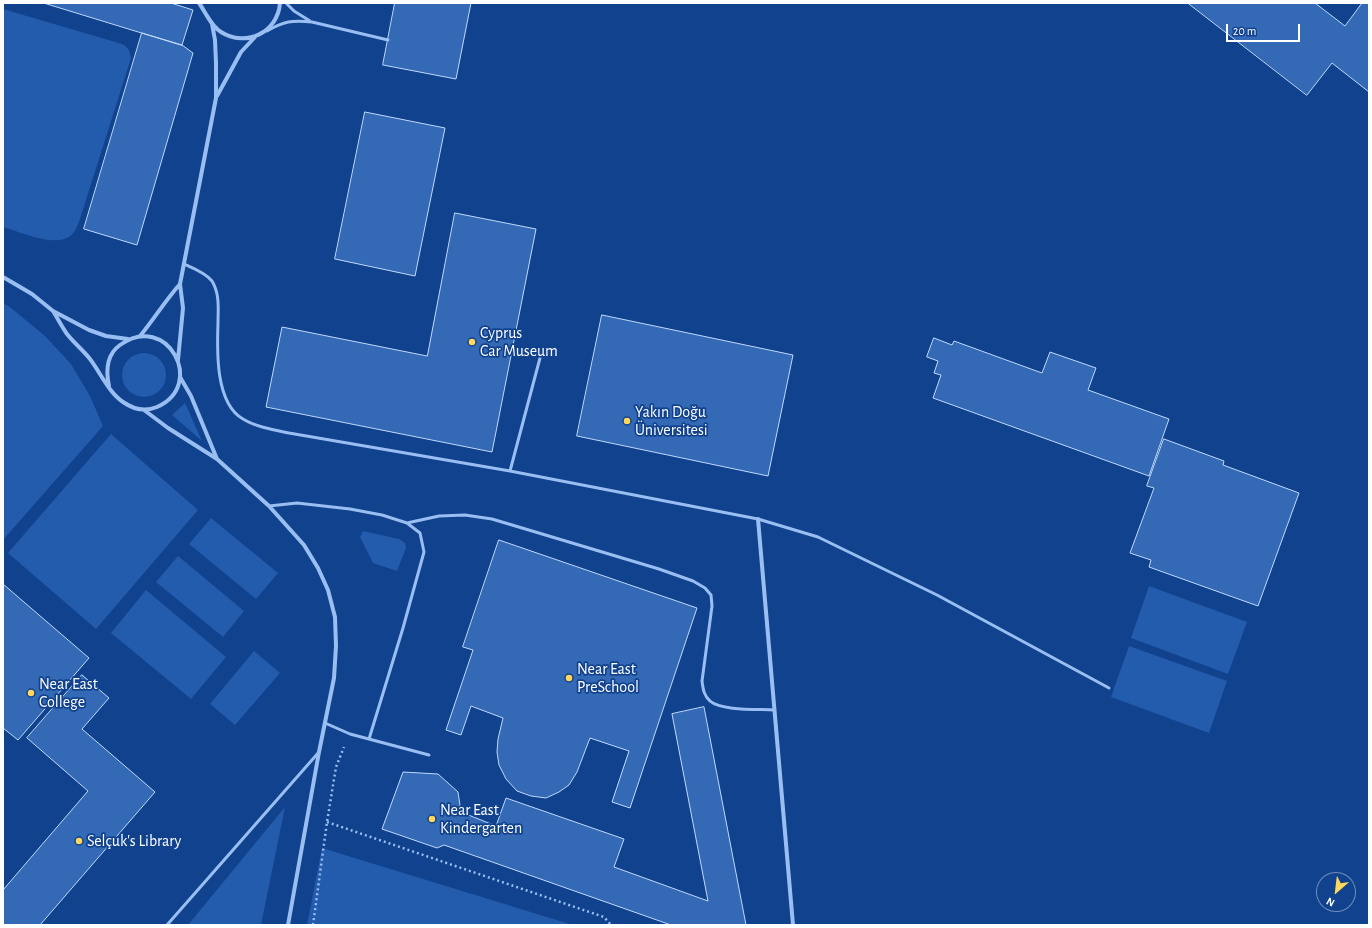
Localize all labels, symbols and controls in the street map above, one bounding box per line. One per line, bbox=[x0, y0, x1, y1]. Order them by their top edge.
scale bar bbox=[1228, 16, 1302, 42]
text: 20 m bbox=[1233, 25, 1256, 37]
place label: Cyprus Car Museum bbox=[480, 323, 558, 361]
marker: Cyprus Car Museum bbox=[467, 337, 477, 347]
place label: Yakın Doğu Üniversitesi bbox=[635, 402, 708, 440]
marker: Yakın Doğu Üniversitesi bbox=[622, 416, 632, 426]
place label: Near East PreSchool bbox=[577, 659, 639, 697]
marker: Near East PreSchool bbox=[564, 673, 574, 683]
place label: Near East College bbox=[39, 674, 98, 712]
marker: Near East College bbox=[26, 688, 36, 698]
place label: Near East Kindergarten bbox=[440, 800, 522, 838]
marker: Near East Kindergarten bbox=[427, 814, 437, 824]
place label: Selçuk's Library bbox=[87, 831, 181, 851]
marker: Selçuk's Library bbox=[74, 836, 84, 846]
north arrow bbox=[1316, 872, 1356, 912]
text: N bbox=[1325, 896, 1337, 909]

